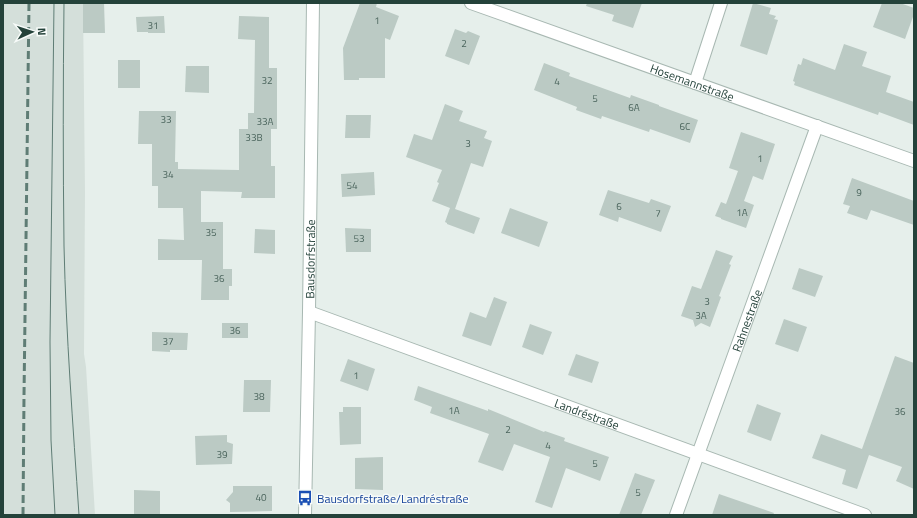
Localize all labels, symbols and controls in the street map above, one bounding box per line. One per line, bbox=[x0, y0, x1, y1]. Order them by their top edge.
north arrow bbox=[12, 12, 52, 52]
house number: 1 bbox=[374, 13, 380, 28]
house number: 31 bbox=[147, 18, 159, 33]
text: N bbox=[34, 27, 50, 36]
house number: 2 bbox=[461, 36, 467, 51]
street label: Hosemannstraße bbox=[648, 58, 737, 106]
house number: 32 bbox=[261, 73, 273, 88]
house number: 4 bbox=[554, 74, 560, 89]
house number: 5 bbox=[592, 91, 598, 106]
house number: 6A bbox=[628, 100, 640, 115]
house number: 33 bbox=[160, 112, 172, 127]
house number: 33A bbox=[256, 114, 274, 129]
house number: 6C bbox=[679, 119, 691, 134]
house number: 33B bbox=[245, 130, 263, 145]
house number: 3 bbox=[465, 136, 471, 151]
house number: 1 bbox=[757, 151, 763, 166]
house number: 34 bbox=[162, 167, 174, 182]
house number: 54 bbox=[346, 178, 358, 193]
house number: 9 bbox=[856, 185, 862, 200]
house number: 6 bbox=[616, 199, 622, 214]
house number: 1A bbox=[736, 205, 748, 220]
house number: 7 bbox=[655, 206, 661, 221]
street label: Bausdorfstraße bbox=[300, 219, 320, 299]
house number: 35 bbox=[205, 225, 217, 240]
house number: 53 bbox=[353, 231, 365, 246]
house number: 36 bbox=[213, 271, 225, 286]
street label: Rahnestraße bbox=[726, 286, 767, 354]
house number: 3 bbox=[704, 294, 710, 309]
house number: 3A bbox=[695, 308, 707, 323]
house number: 36 bbox=[229, 323, 241, 338]
house number: 37 bbox=[162, 334, 174, 349]
house number: 1 bbox=[353, 368, 359, 383]
house number: 38 bbox=[253, 389, 265, 404]
street label: Landréstraße bbox=[552, 393, 622, 434]
house number: 1A bbox=[448, 403, 460, 418]
house number: 36 bbox=[894, 404, 906, 419]
house number: 2 bbox=[505, 422, 511, 437]
house number: 4 bbox=[545, 438, 551, 453]
house number: 39 bbox=[216, 447, 228, 462]
house number: 5 bbox=[592, 456, 598, 471]
house number: 5 bbox=[635, 485, 641, 500]
bus stop icon: Bausdorfstraße/Landréstraße bbox=[296, 489, 314, 507]
place label: Bausdorfstraße/Landréstraße bbox=[317, 489, 469, 508]
house number: 40 bbox=[255, 490, 267, 505]

